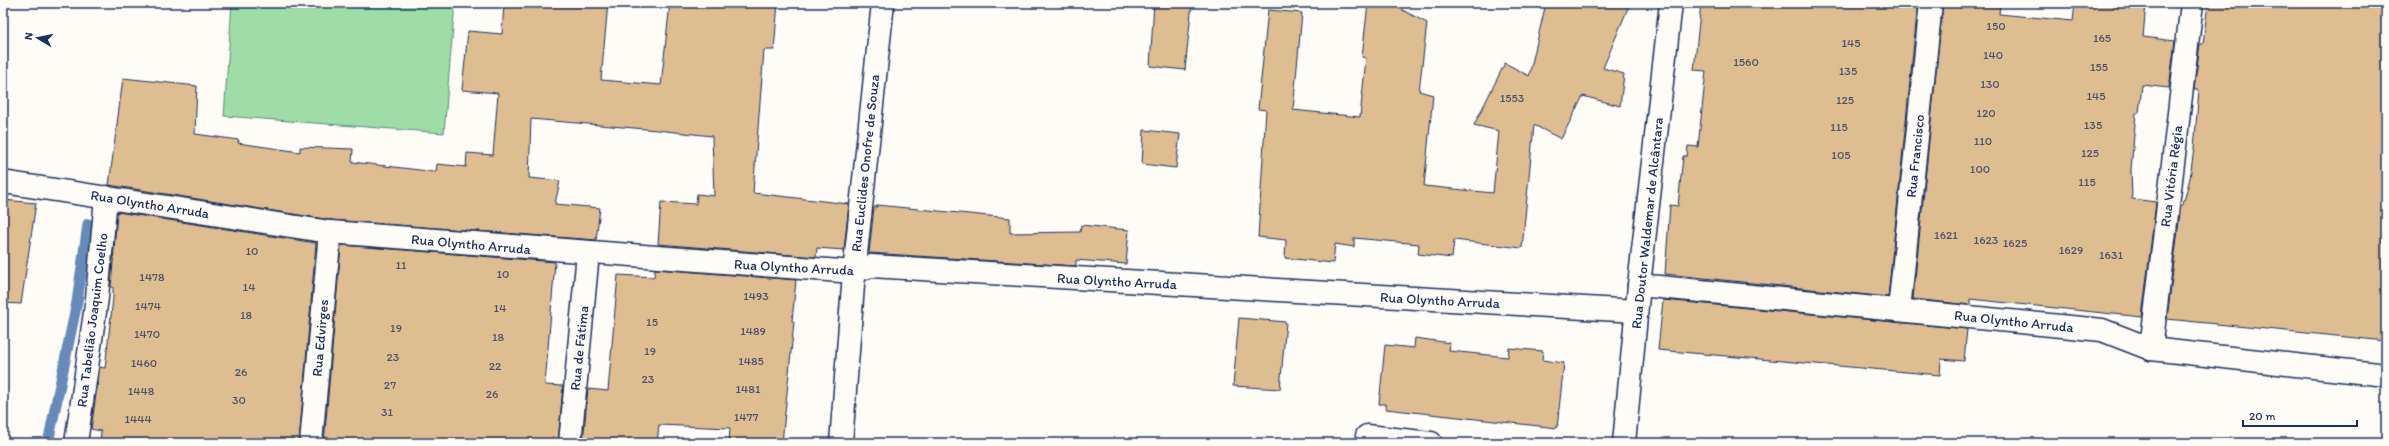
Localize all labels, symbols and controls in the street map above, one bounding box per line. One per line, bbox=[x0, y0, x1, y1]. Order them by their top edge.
north arrow bbox=[18, 18, 58, 58]
house number: 150 bbox=[1986, 19, 2006, 33]
house number: 165 bbox=[2093, 31, 2111, 45]
text: N bbox=[22, 32, 36, 41]
house number: 145 bbox=[1841, 36, 1861, 50]
house number: 140 bbox=[1983, 48, 2003, 62]
house number: 1560 bbox=[1733, 55, 1759, 69]
house number: 155 bbox=[2090, 60, 2108, 74]
house number: 135 bbox=[1839, 64, 1857, 78]
street label: Rua Euclides Onofre de Souza bbox=[848, 73, 883, 253]
house number: 130 bbox=[1980, 77, 2000, 91]
house number: 145 bbox=[2086, 89, 2106, 103]
house number: 1553 bbox=[1500, 91, 1525, 105]
house number: 125 bbox=[1836, 93, 1854, 107]
house number: 120 bbox=[1976, 106, 1996, 120]
street label: Rua Francisco bbox=[1903, 114, 1928, 199]
street label: Rua Doutor Waldemar de Alcântara bbox=[1628, 116, 1667, 330]
house number: 135 bbox=[2084, 118, 2102, 132]
house number: 115 bbox=[1830, 120, 1848, 134]
street label: Rua Vitória Régia bbox=[2157, 123, 2186, 228]
house number: 110 bbox=[1974, 134, 1992, 148]
house number: 125 bbox=[2081, 146, 2099, 160]
house number: 105 bbox=[1831, 148, 1851, 162]
house number: 100 bbox=[1970, 162, 1990, 176]
house number: 115 bbox=[2078, 175, 2096, 189]
street label: Rua Olyntho Arruda bbox=[89, 187, 211, 222]
house number: 1621 bbox=[1934, 228, 1958, 242]
street label: Rua Olyntho Arruda bbox=[410, 231, 532, 258]
street label: Rua Tabelião Joaquim Coelho bbox=[73, 232, 112, 408]
house number: 1623 bbox=[1974, 233, 1999, 247]
house number: 1625 bbox=[2003, 236, 2027, 250]
house number: 1629 bbox=[2059, 243, 2083, 257]
house number: 10 bbox=[246, 244, 258, 258]
house number: 1631 bbox=[2099, 248, 2123, 262]
street label: Rua Olyntho Arruda bbox=[734, 256, 855, 279]
house number: 11 bbox=[395, 258, 407, 272]
house number: 10 bbox=[497, 267, 509, 281]
house number: 1478 bbox=[139, 270, 165, 284]
street label: Rua Olyntho Arruda bbox=[1057, 270, 1178, 293]
house number: 14 bbox=[243, 280, 255, 294]
house number: 1493 bbox=[743, 289, 769, 303]
street label: Rua Olyntho Arruda bbox=[1380, 289, 1501, 312]
house number: 1474 bbox=[135, 299, 161, 313]
street label: Rua Edvirges bbox=[309, 299, 332, 377]
house number: 14 bbox=[494, 301, 506, 315]
street label: Rua de Fátima bbox=[567, 305, 592, 391]
street label: Rua Olyntho Arruda bbox=[1953, 307, 2075, 336]
house number: 18 bbox=[240, 308, 252, 322]
house number: 15 bbox=[646, 315, 658, 329]
house number: 19 bbox=[390, 321, 402, 335]
house number: 1489 bbox=[740, 324, 766, 338]
house number: 1470 bbox=[134, 327, 160, 341]
house number: 18 bbox=[492, 330, 504, 344]
house number: 19 bbox=[644, 344, 656, 358]
house number: 23 bbox=[387, 350, 400, 364]
house number: 1485 bbox=[738, 354, 764, 368]
house number: 1460 bbox=[131, 356, 157, 370]
house number: 22 bbox=[489, 359, 502, 373]
house number: 26 bbox=[235, 365, 247, 379]
house number: 23 bbox=[642, 372, 655, 386]
house number: 27 bbox=[384, 378, 396, 392]
house number: 1481 bbox=[736, 382, 761, 396]
house number: 1448 bbox=[128, 384, 155, 398]
house number: 26 bbox=[486, 387, 498, 401]
house number: 30 bbox=[232, 393, 246, 407]
scale bar bbox=[2243, 402, 2357, 428]
house number: 31 bbox=[381, 405, 393, 419]
text: 20 m bbox=[2249, 409, 2276, 423]
house number: 1477 bbox=[734, 410, 758, 424]
house number: 1444 bbox=[124, 412, 152, 426]

